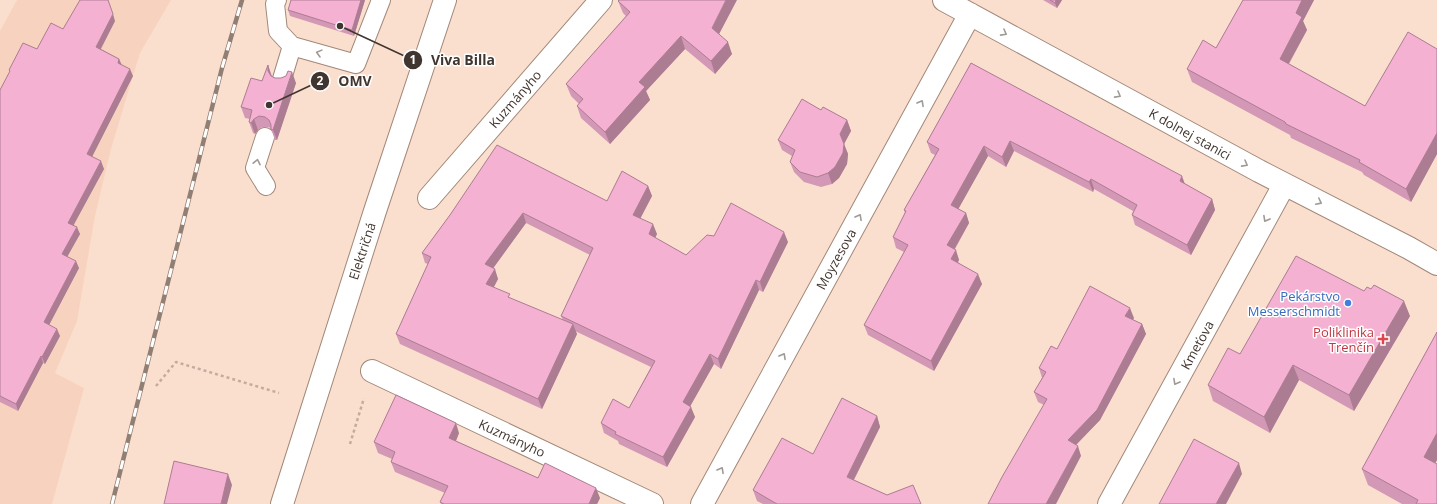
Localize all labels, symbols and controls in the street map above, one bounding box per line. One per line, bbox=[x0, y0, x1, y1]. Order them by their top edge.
one-way arrow bbox=[1000, 28, 1007, 35]
callout: Viva Billa bbox=[403, 47, 503, 73]
one-way arrow bbox=[315, 50, 322, 58]
text: Viva Billa bbox=[431, 50, 495, 69]
text: 1 bbox=[410, 51, 416, 68]
street label: Kuzmányho bbox=[485, 66, 545, 132]
callout: OMV bbox=[310, 68, 379, 94]
text: OMV bbox=[338, 71, 373, 90]
text: 2 bbox=[317, 72, 324, 89]
one-way arrow bbox=[1114, 90, 1122, 97]
one-way arrow bbox=[917, 100, 924, 107]
street label: K dolnej stanici bbox=[1146, 104, 1234, 164]
one-way arrow bbox=[253, 159, 261, 166]
one-way arrow bbox=[1241, 159, 1248, 166]
one-way arrow bbox=[1315, 197, 1322, 205]
one-way arrow bbox=[854, 214, 862, 221]
one-way arrow bbox=[1263, 215, 1271, 222]
street label: Električná bbox=[344, 220, 380, 282]
street label: Moyzesova bbox=[812, 225, 860, 293]
place label: Pekárstvo Messerschmidt bbox=[1248, 287, 1340, 320]
marker: Pekárstvo Messerschmidt bbox=[1343, 298, 1353, 308]
street label: Kmeťova bbox=[1176, 317, 1218, 373]
place label: Poliklinika Trenčín bbox=[1313, 323, 1374, 356]
marker: Poliklinika Trenčín bbox=[1377, 333, 1389, 345]
one-way arrow bbox=[779, 353, 786, 360]
one-way arrow bbox=[1174, 378, 1181, 385]
street label: Kuzmányho bbox=[476, 415, 548, 461]
one-way arrow bbox=[716, 467, 723, 474]

